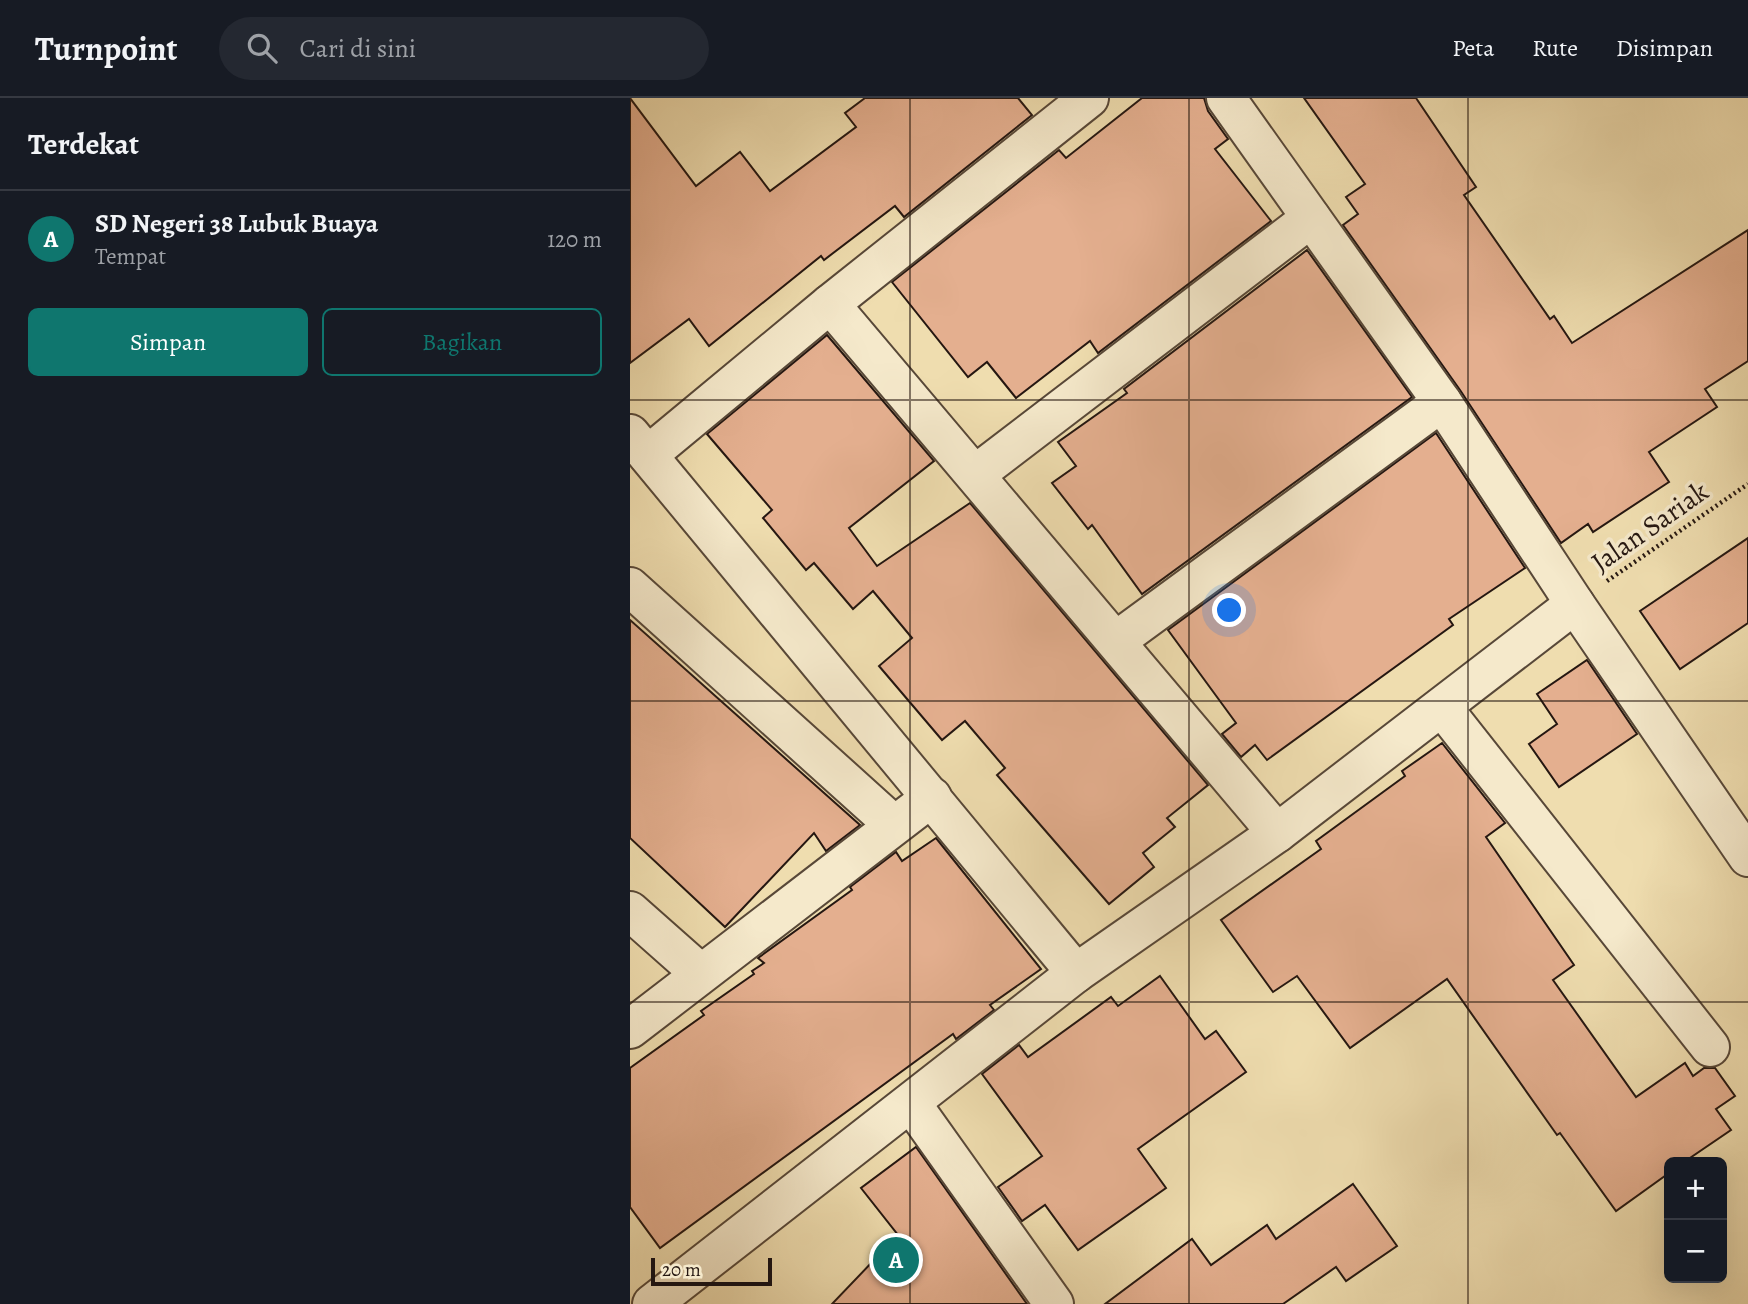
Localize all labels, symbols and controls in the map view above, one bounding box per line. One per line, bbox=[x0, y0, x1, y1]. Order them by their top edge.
search box bbox=[219, 17, 709, 80]
text: Turnpoint bbox=[35, 26, 177, 71]
icon: search bbox=[243, 29, 281, 67]
text: Cari di sini bbox=[299, 31, 416, 66]
text: Peta bbox=[1452, 32, 1494, 64]
text: Rute bbox=[1532, 32, 1578, 64]
text: Disimpan bbox=[1616, 32, 1713, 64]
text: Terdekat bbox=[28, 124, 139, 164]
text: SD Negeri 38 Lubuk Buaya bbox=[95, 206, 378, 241]
text: A bbox=[44, 224, 58, 255]
text: 120 m bbox=[547, 224, 602, 255]
text: Tempat bbox=[95, 241, 166, 272]
button: Simpan bbox=[28, 308, 308, 376]
button: Bagikan bbox=[322, 308, 602, 376]
street label: Jalan Sariak bbox=[1584, 473, 1716, 581]
your location bbox=[1212, 593, 1246, 627]
map controls bbox=[1664, 1157, 1727, 1283]
button: + bbox=[1664, 1157, 1727, 1220]
button: − bbox=[1664, 1220, 1727, 1283]
pin: A bbox=[873, 1234, 919, 1286]
scale bar bbox=[651, 1255, 772, 1287]
text: 20 m bbox=[662, 1257, 701, 1283]

